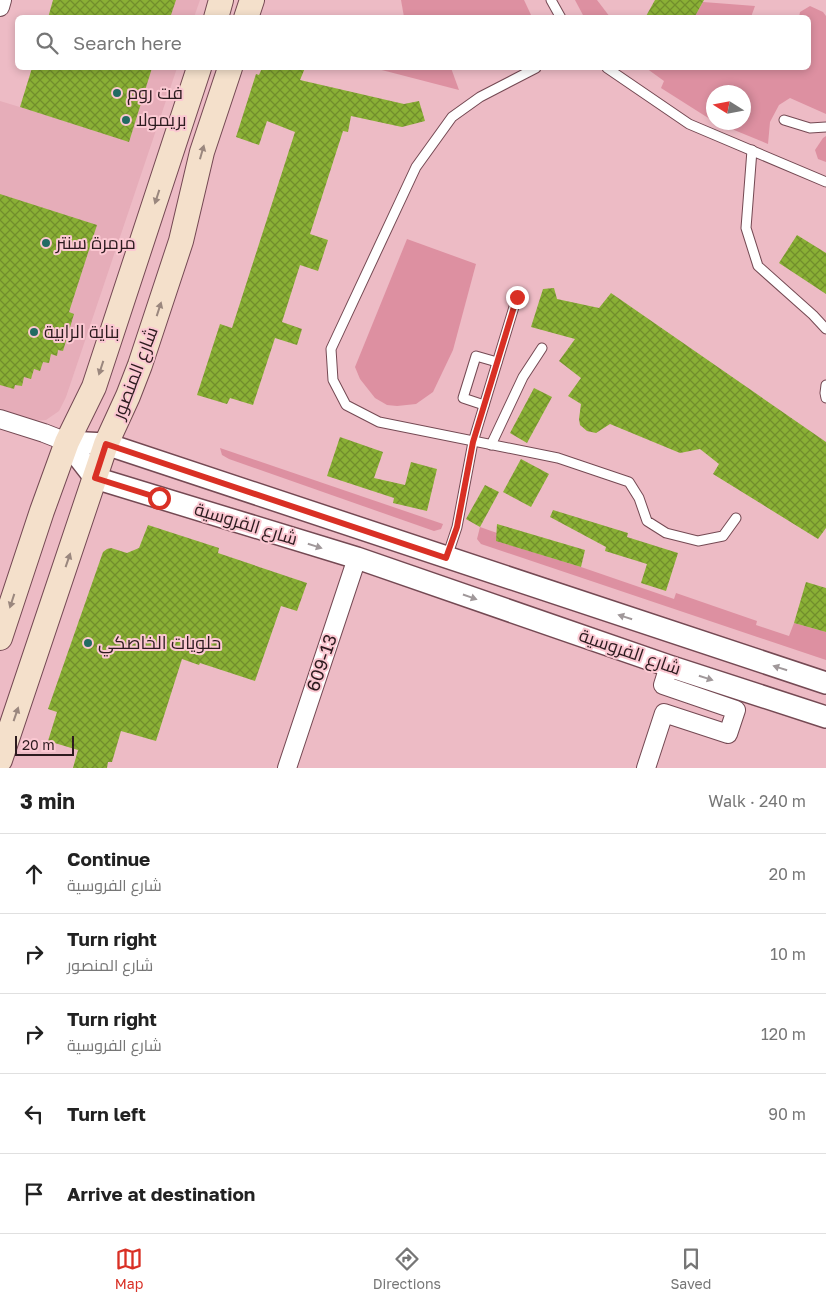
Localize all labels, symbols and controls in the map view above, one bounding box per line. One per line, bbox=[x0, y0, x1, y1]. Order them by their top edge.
search box bbox=[15, 15, 811, 70]
icon: search bbox=[33, 29, 61, 57]
text: Search here bbox=[73, 31, 182, 54]
place label: فت روم bbox=[127, 81, 183, 105]
north arrow bbox=[706, 85, 751, 130]
marker: فت روم bbox=[111, 87, 123, 99]
place label: بريمولا bbox=[136, 108, 187, 131]
marker: بريمولا bbox=[120, 114, 132, 126]
one-way arrow bbox=[199, 145, 207, 160]
one-way arrow bbox=[152, 190, 160, 205]
place label: مرمرة سنتر bbox=[55, 231, 136, 254]
marker: مرمرة سنتر bbox=[40, 237, 52, 249]
route end bbox=[506, 286, 529, 309]
one-way arrow bbox=[155, 301, 163, 316]
place label: بناية الرابية bbox=[44, 320, 120, 343]
street label: شارع المنصور bbox=[106, 323, 164, 424]
marker: بناية الرابية bbox=[28, 326, 40, 338]
one-way arrow bbox=[96, 361, 104, 376]
route start bbox=[148, 487, 171, 510]
street label: شارع الفروسية bbox=[192, 497, 300, 551]
one-way arrow bbox=[308, 542, 323, 550]
one-way arrow bbox=[64, 552, 72, 567]
one-way arrow bbox=[8, 594, 16, 609]
one-way arrow bbox=[462, 594, 477, 601]
one-way arrow bbox=[618, 612, 633, 620]
street label: شارع الفروسية bbox=[576, 623, 684, 681]
place label: حلويات الخاصكي bbox=[98, 631, 221, 657]
street label: 609-13 bbox=[301, 631, 341, 694]
marker: حلويات الخاصكي bbox=[82, 637, 94, 649]
one-way arrow bbox=[772, 663, 787, 671]
one-way arrow bbox=[699, 674, 714, 682]
one-way arrow bbox=[12, 706, 20, 721]
scale bar bbox=[15, 733, 74, 756]
text: 20 m bbox=[22, 736, 55, 753]
text: 3 min bbox=[20, 788, 75, 814]
text: Walk · 240 m bbox=[708, 791, 806, 811]
text: Continue bbox=[67, 847, 150, 870]
icon: ahead bbox=[20, 860, 48, 888]
text: 20 m bbox=[769, 864, 806, 884]
text: شارع الفروسية bbox=[67, 875, 162, 895]
text: Turn right bbox=[67, 927, 157, 950]
icon: right bbox=[20, 940, 48, 968]
text: 10 m bbox=[770, 944, 806, 964]
text: شارع المنصور bbox=[67, 955, 153, 975]
text: Turn right bbox=[67, 1007, 157, 1030]
icon: right bbox=[20, 1020, 48, 1048]
text: 120 m bbox=[761, 1024, 806, 1044]
text: شارع الفروسية bbox=[67, 1035, 162, 1055]
icon: left bbox=[20, 1100, 48, 1128]
text: Turn left bbox=[67, 1102, 146, 1125]
text: 90 m bbox=[768, 1104, 806, 1124]
icon: arrive bbox=[20, 1180, 48, 1208]
text: Arrive at destination bbox=[67, 1182, 255, 1205]
tab: Map bbox=[115, 1245, 143, 1292]
tab: Directions bbox=[373, 1245, 441, 1292]
tab: Saved bbox=[670, 1245, 711, 1292]

